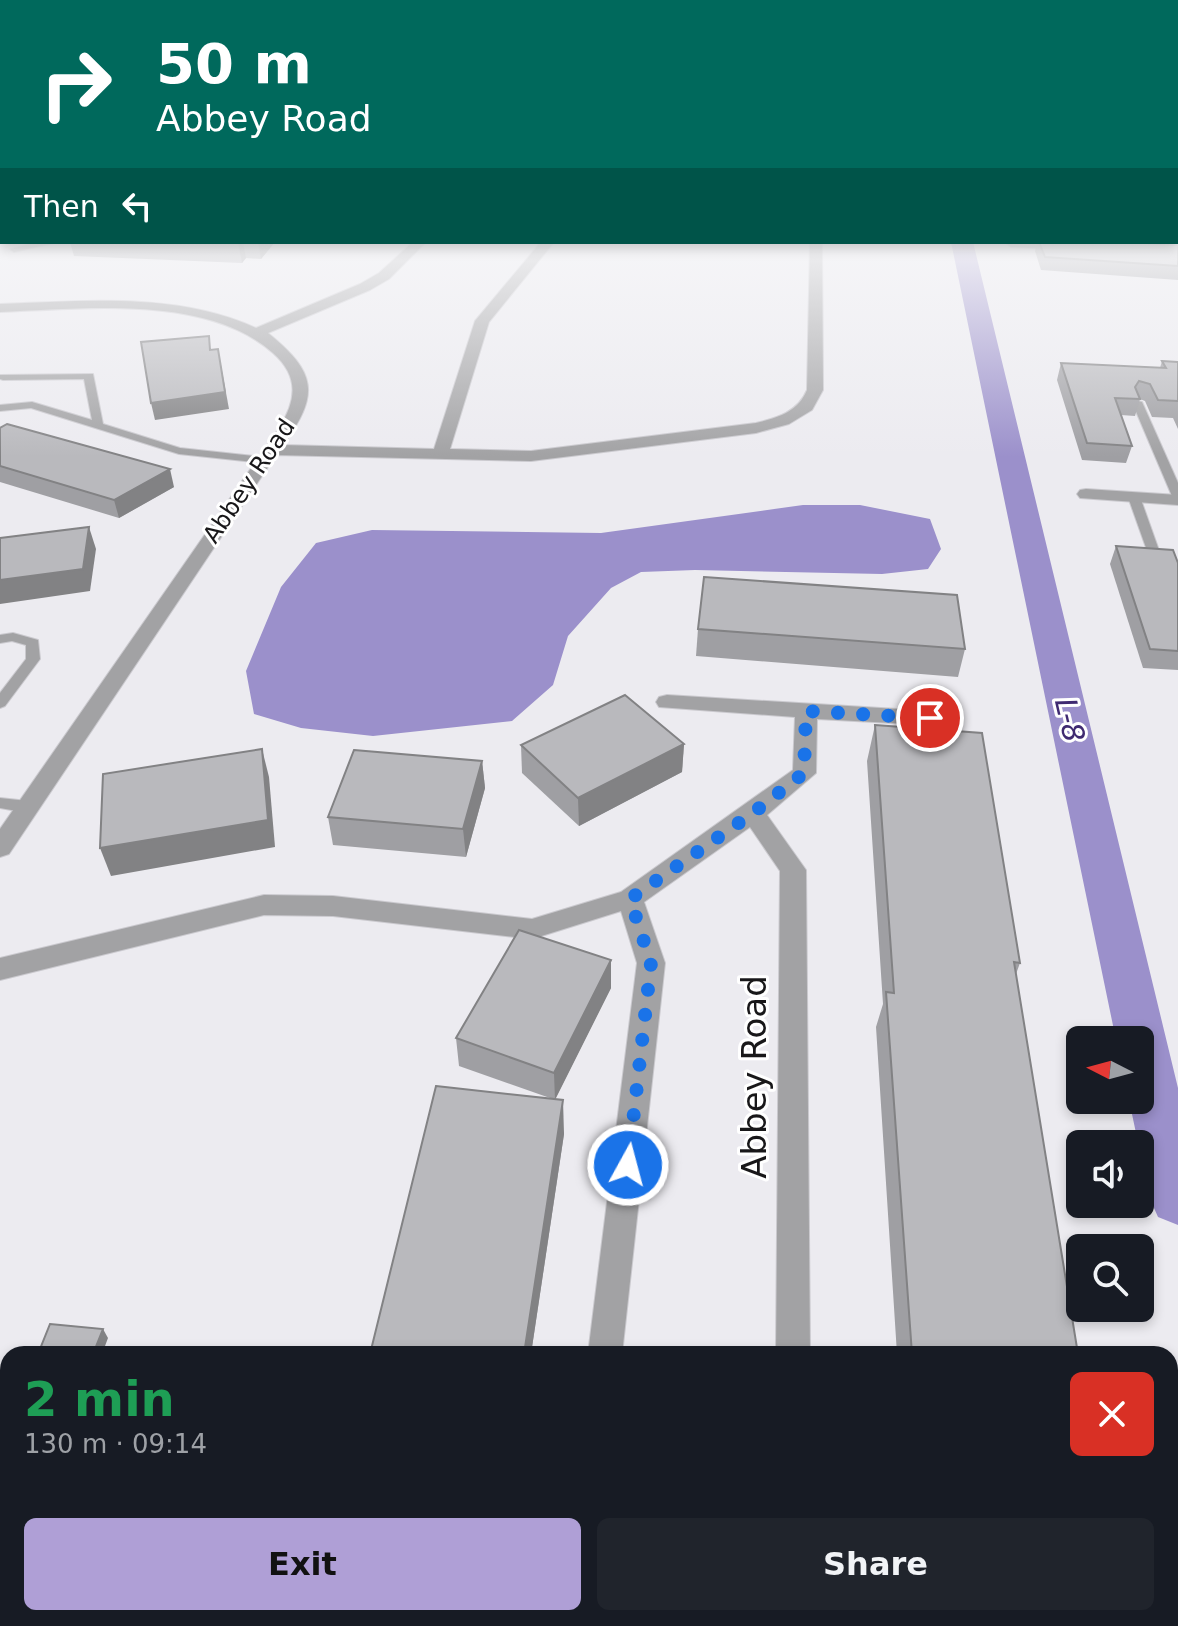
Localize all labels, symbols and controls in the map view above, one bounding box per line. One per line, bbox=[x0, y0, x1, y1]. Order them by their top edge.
text: 50 m bbox=[156, 31, 312, 96]
icon: right bbox=[24, 32, 128, 136]
text: Abbey Road bbox=[156, 98, 372, 139]
icon: left bbox=[115, 184, 159, 228]
text: Then bbox=[24, 189, 99, 224]
street label: Abbey Road bbox=[197, 414, 301, 548]
pin bbox=[896, 684, 964, 752]
water label: L-8 bbox=[1048, 694, 1092, 746]
icon: arrive bbox=[908, 696, 952, 740]
street label: Abbey Road bbox=[734, 975, 774, 1179]
north arrow bbox=[1066, 1026, 1154, 1114]
map controls bbox=[1066, 1026, 1154, 1322]
position arrow bbox=[586, 1123, 670, 1207]
button: sound bbox=[1066, 1130, 1154, 1218]
button: search bbox=[1066, 1234, 1154, 1322]
text: 2 min bbox=[24, 1371, 175, 1427]
button: close bbox=[1070, 1372, 1154, 1456]
text: 130 m · 09:14 bbox=[24, 1429, 207, 1459]
button: Exit bbox=[24, 1518, 581, 1610]
button: Share bbox=[597, 1518, 1154, 1610]

